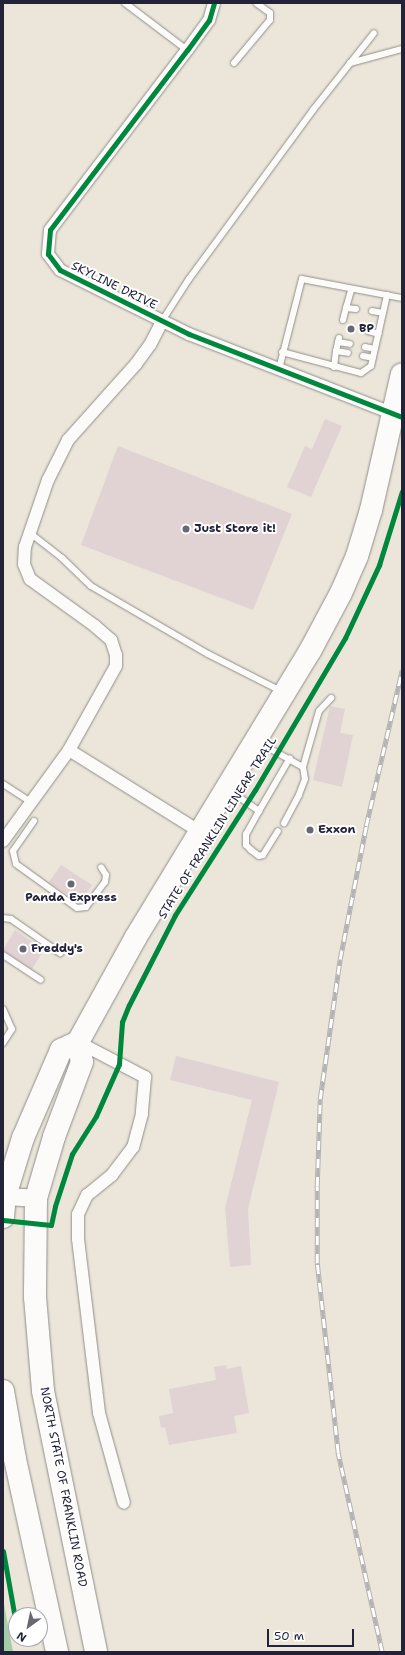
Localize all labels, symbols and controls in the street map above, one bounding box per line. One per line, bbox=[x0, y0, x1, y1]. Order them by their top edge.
street label: SKYLINE DRIVE bbox=[69, 259, 159, 313]
place label: BP bbox=[359, 322, 374, 336]
marker: BP bbox=[346, 324, 356, 334]
place label: Just Store it! bbox=[194, 522, 276, 536]
marker: Just Store it! bbox=[181, 524, 191, 534]
street label: STATE OF FRANKLIN LINEAR TRAIL bbox=[156, 734, 280, 922]
place label: Exxon bbox=[318, 823, 355, 837]
marker: Exxon bbox=[305, 825, 315, 835]
marker: Panda Express bbox=[66, 879, 76, 889]
place label: Panda Express bbox=[25, 891, 117, 905]
place label: Freddy's bbox=[31, 942, 83, 956]
marker: Freddy's bbox=[18, 944, 28, 954]
street label: NORTH STATE OF FRANKLIN ROAD bbox=[37, 1386, 89, 1588]
north arrow bbox=[8, 1607, 48, 1647]
scale bar bbox=[269, 1621, 356, 1647]
text: N bbox=[14, 1628, 29, 1645]
text: 50 m bbox=[274, 1628, 304, 1644]

